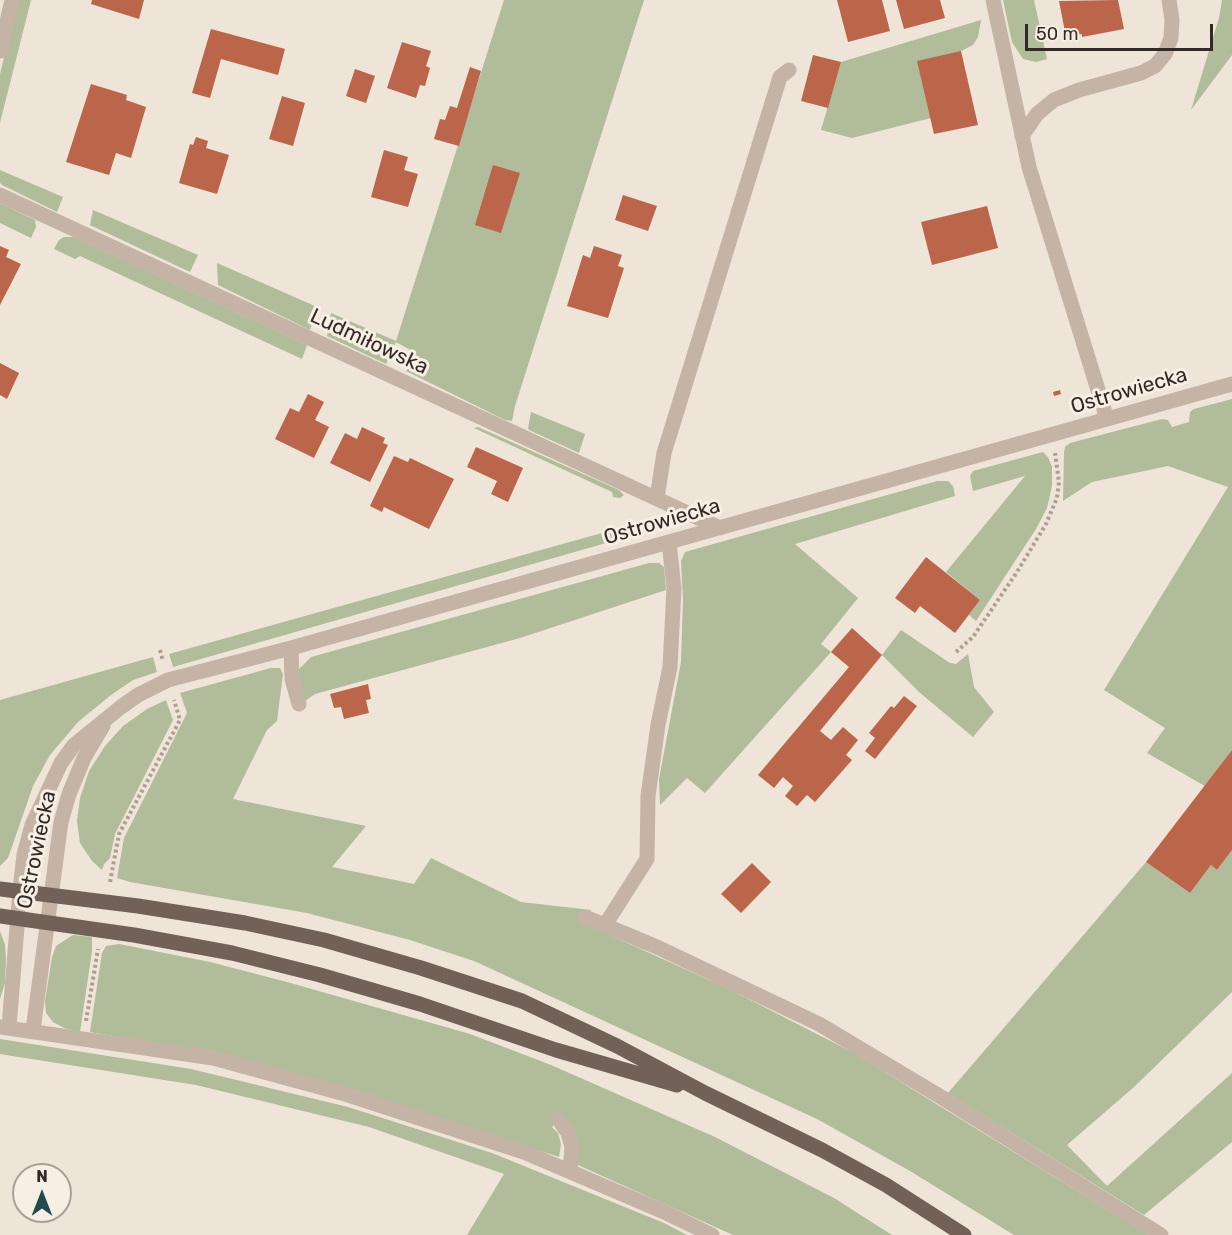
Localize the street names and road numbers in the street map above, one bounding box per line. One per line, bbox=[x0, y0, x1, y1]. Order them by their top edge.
street label: Ludmiłowska bbox=[306, 304, 432, 380]
street label: Ostrowiecka bbox=[1068, 362, 1190, 420]
street label: Ostrowiecka bbox=[601, 493, 723, 551]
street label: Ostrowiecka bbox=[12, 789, 62, 911]

